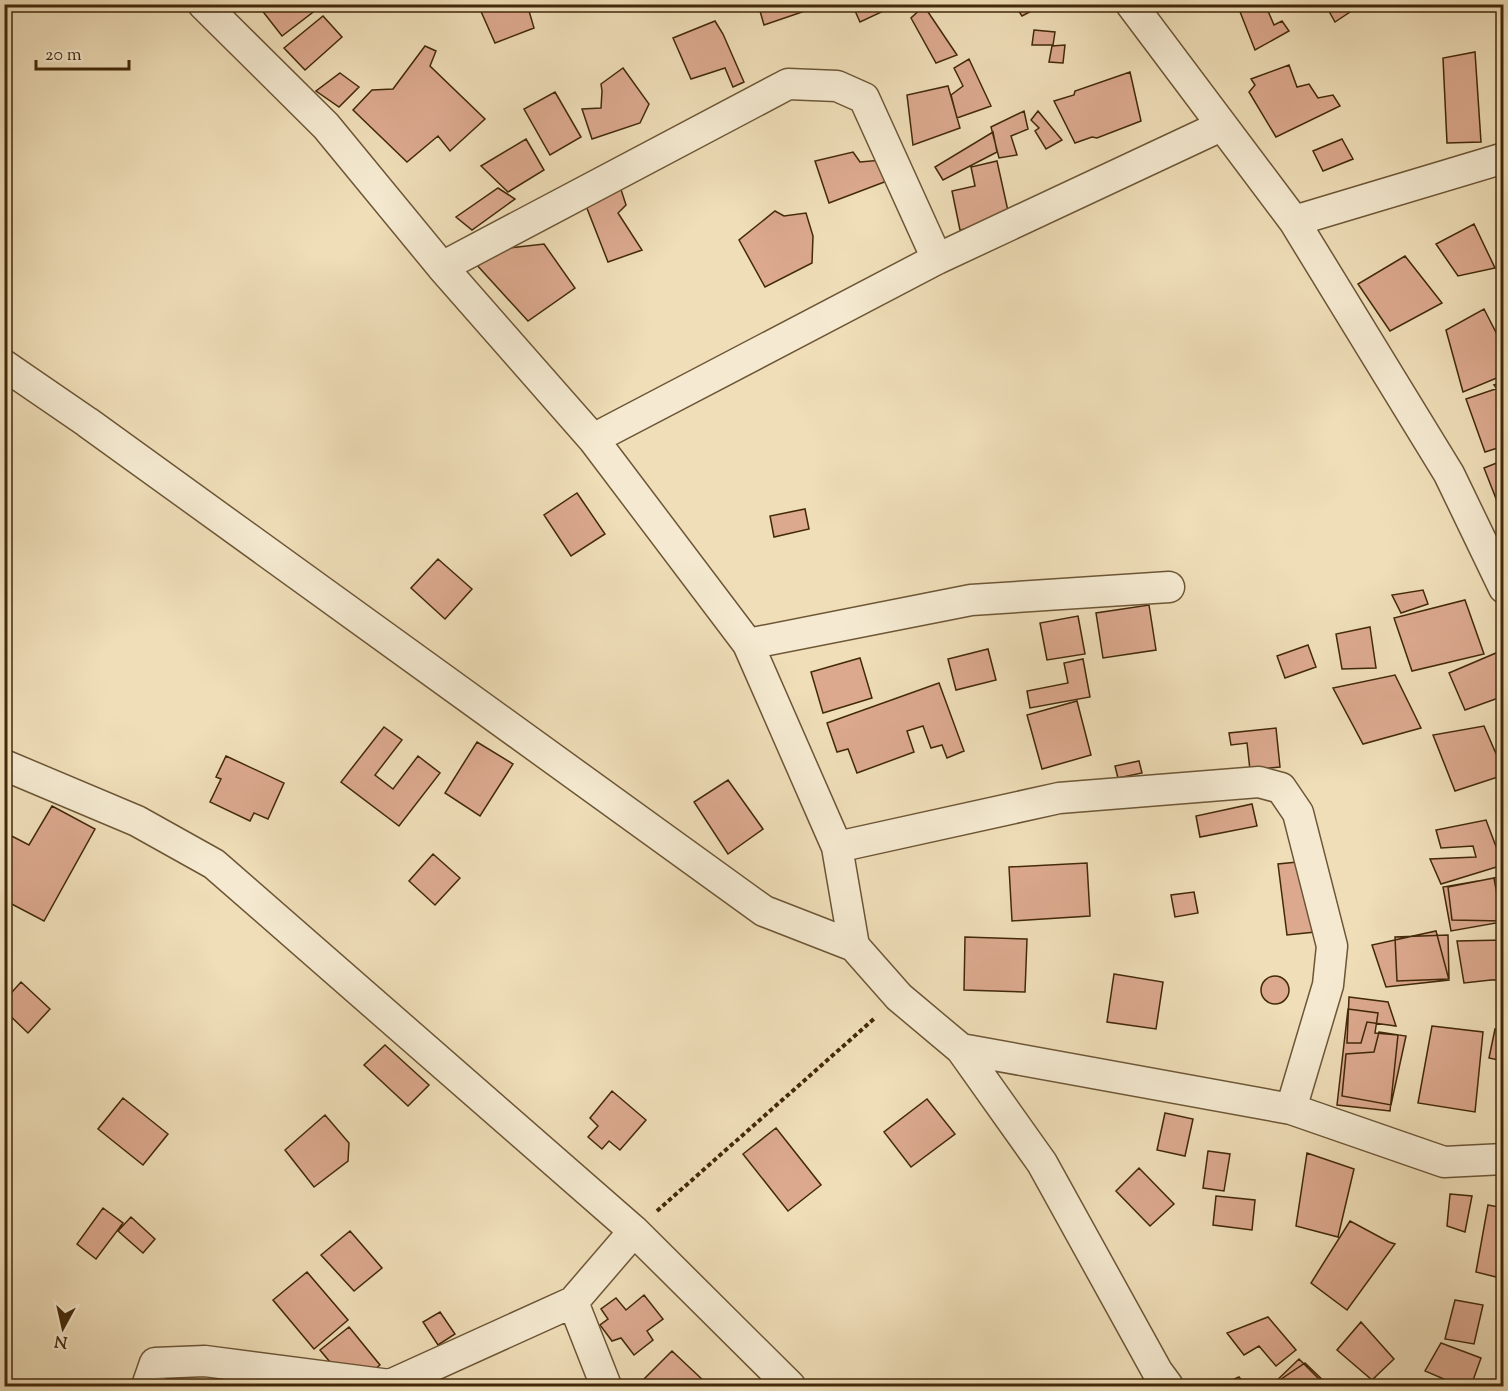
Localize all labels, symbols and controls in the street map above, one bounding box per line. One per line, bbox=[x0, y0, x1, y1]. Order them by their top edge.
scale bar bbox=[36, 33, 129, 71]
text: 20 m bbox=[45, 43, 82, 69]
north arrow bbox=[33, 1298, 93, 1358]
text: N bbox=[53, 1328, 69, 1353]

